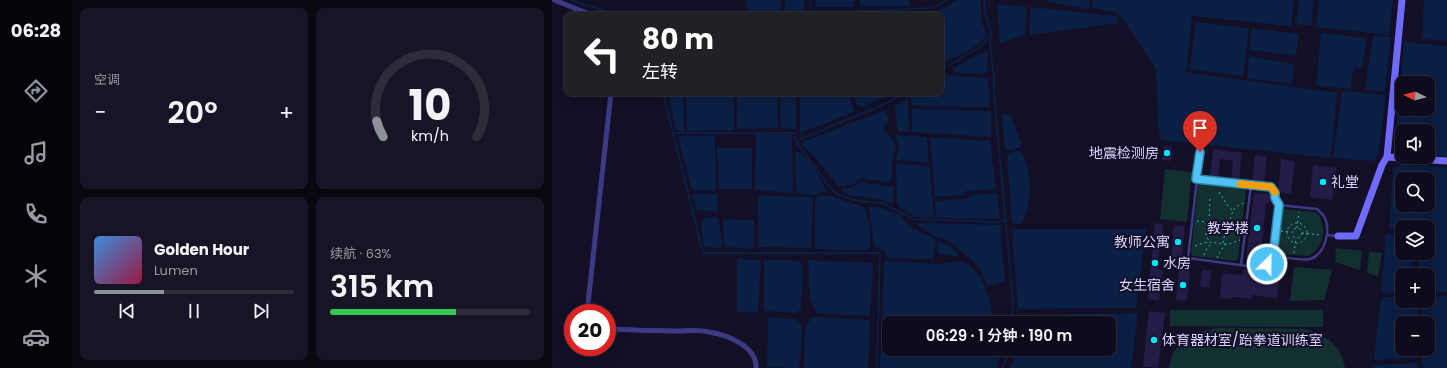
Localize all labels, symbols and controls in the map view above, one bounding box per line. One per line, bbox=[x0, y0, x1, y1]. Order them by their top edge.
text: 06:28 bbox=[11, 18, 61, 43]
text: 80 m bbox=[642, 20, 714, 59]
icon: left bbox=[576, 28, 628, 80]
text: 左转 bbox=[642, 59, 678, 84]
text: 空调 bbox=[94, 70, 120, 89]
text: 10 bbox=[409, 75, 451, 134]
north arrow bbox=[1395, 76, 1435, 116]
map controls bbox=[1395, 76, 1435, 356]
icon: directions bbox=[22, 77, 50, 105]
text: 20° bbox=[168, 91, 218, 134]
text: − bbox=[94, 97, 106, 128]
text: + bbox=[279, 97, 294, 128]
pin bbox=[1183, 111, 1217, 152]
icon: arrive bbox=[1189, 117, 1211, 139]
button: sound bbox=[1395, 124, 1435, 164]
text: km/h bbox=[411, 125, 449, 145]
icon: music bbox=[22, 139, 50, 167]
place label: 地震检测房 bbox=[1089, 143, 1159, 163]
marker: 地震检测房 bbox=[1162, 148, 1172, 158]
place label: 礼堂 bbox=[1331, 172, 1359, 192]
button: search bbox=[1395, 172, 1435, 212]
marker: 礼堂 bbox=[1318, 177, 1328, 187]
icon: phone bbox=[22, 200, 50, 228]
place label: 教学楼 bbox=[1207, 218, 1249, 238]
button: layers bbox=[1395, 220, 1435, 260]
marker: 教学楼 bbox=[1252, 223, 1262, 233]
place label: 教师公寓 bbox=[1114, 232, 1170, 252]
marker: 教师公寓 bbox=[1173, 237, 1183, 247]
text: Golden Hour bbox=[154, 239, 249, 260]
position arrow bbox=[1246, 243, 1288, 285]
text: 续航 · 63% bbox=[330, 244, 391, 263]
place label: 水房 bbox=[1163, 253, 1191, 273]
marker: 水房 bbox=[1150, 258, 1160, 268]
text: Lumen bbox=[154, 261, 198, 280]
icon: climate bbox=[22, 262, 50, 290]
text: 315 km bbox=[330, 265, 434, 308]
button: + bbox=[1395, 268, 1435, 308]
place label: 女生宿舍 bbox=[1119, 275, 1175, 295]
marker: 女生宿舍 bbox=[1178, 280, 1188, 290]
icon: previous bbox=[116, 300, 138, 322]
icon: pause bbox=[183, 300, 205, 322]
icon: next bbox=[250, 300, 272, 322]
speed limit sign: 20 bbox=[564, 304, 616, 356]
button: − bbox=[1395, 316, 1435, 356]
icon: car bbox=[22, 323, 50, 351]
text: 06:29 · 1 分钟 · 190 m bbox=[926, 325, 1072, 346]
place label: 体育器材室/跆拳道训练室 bbox=[1162, 330, 1323, 350]
marker: 体育器材室/跆拳道训练室 bbox=[1149, 335, 1159, 345]

